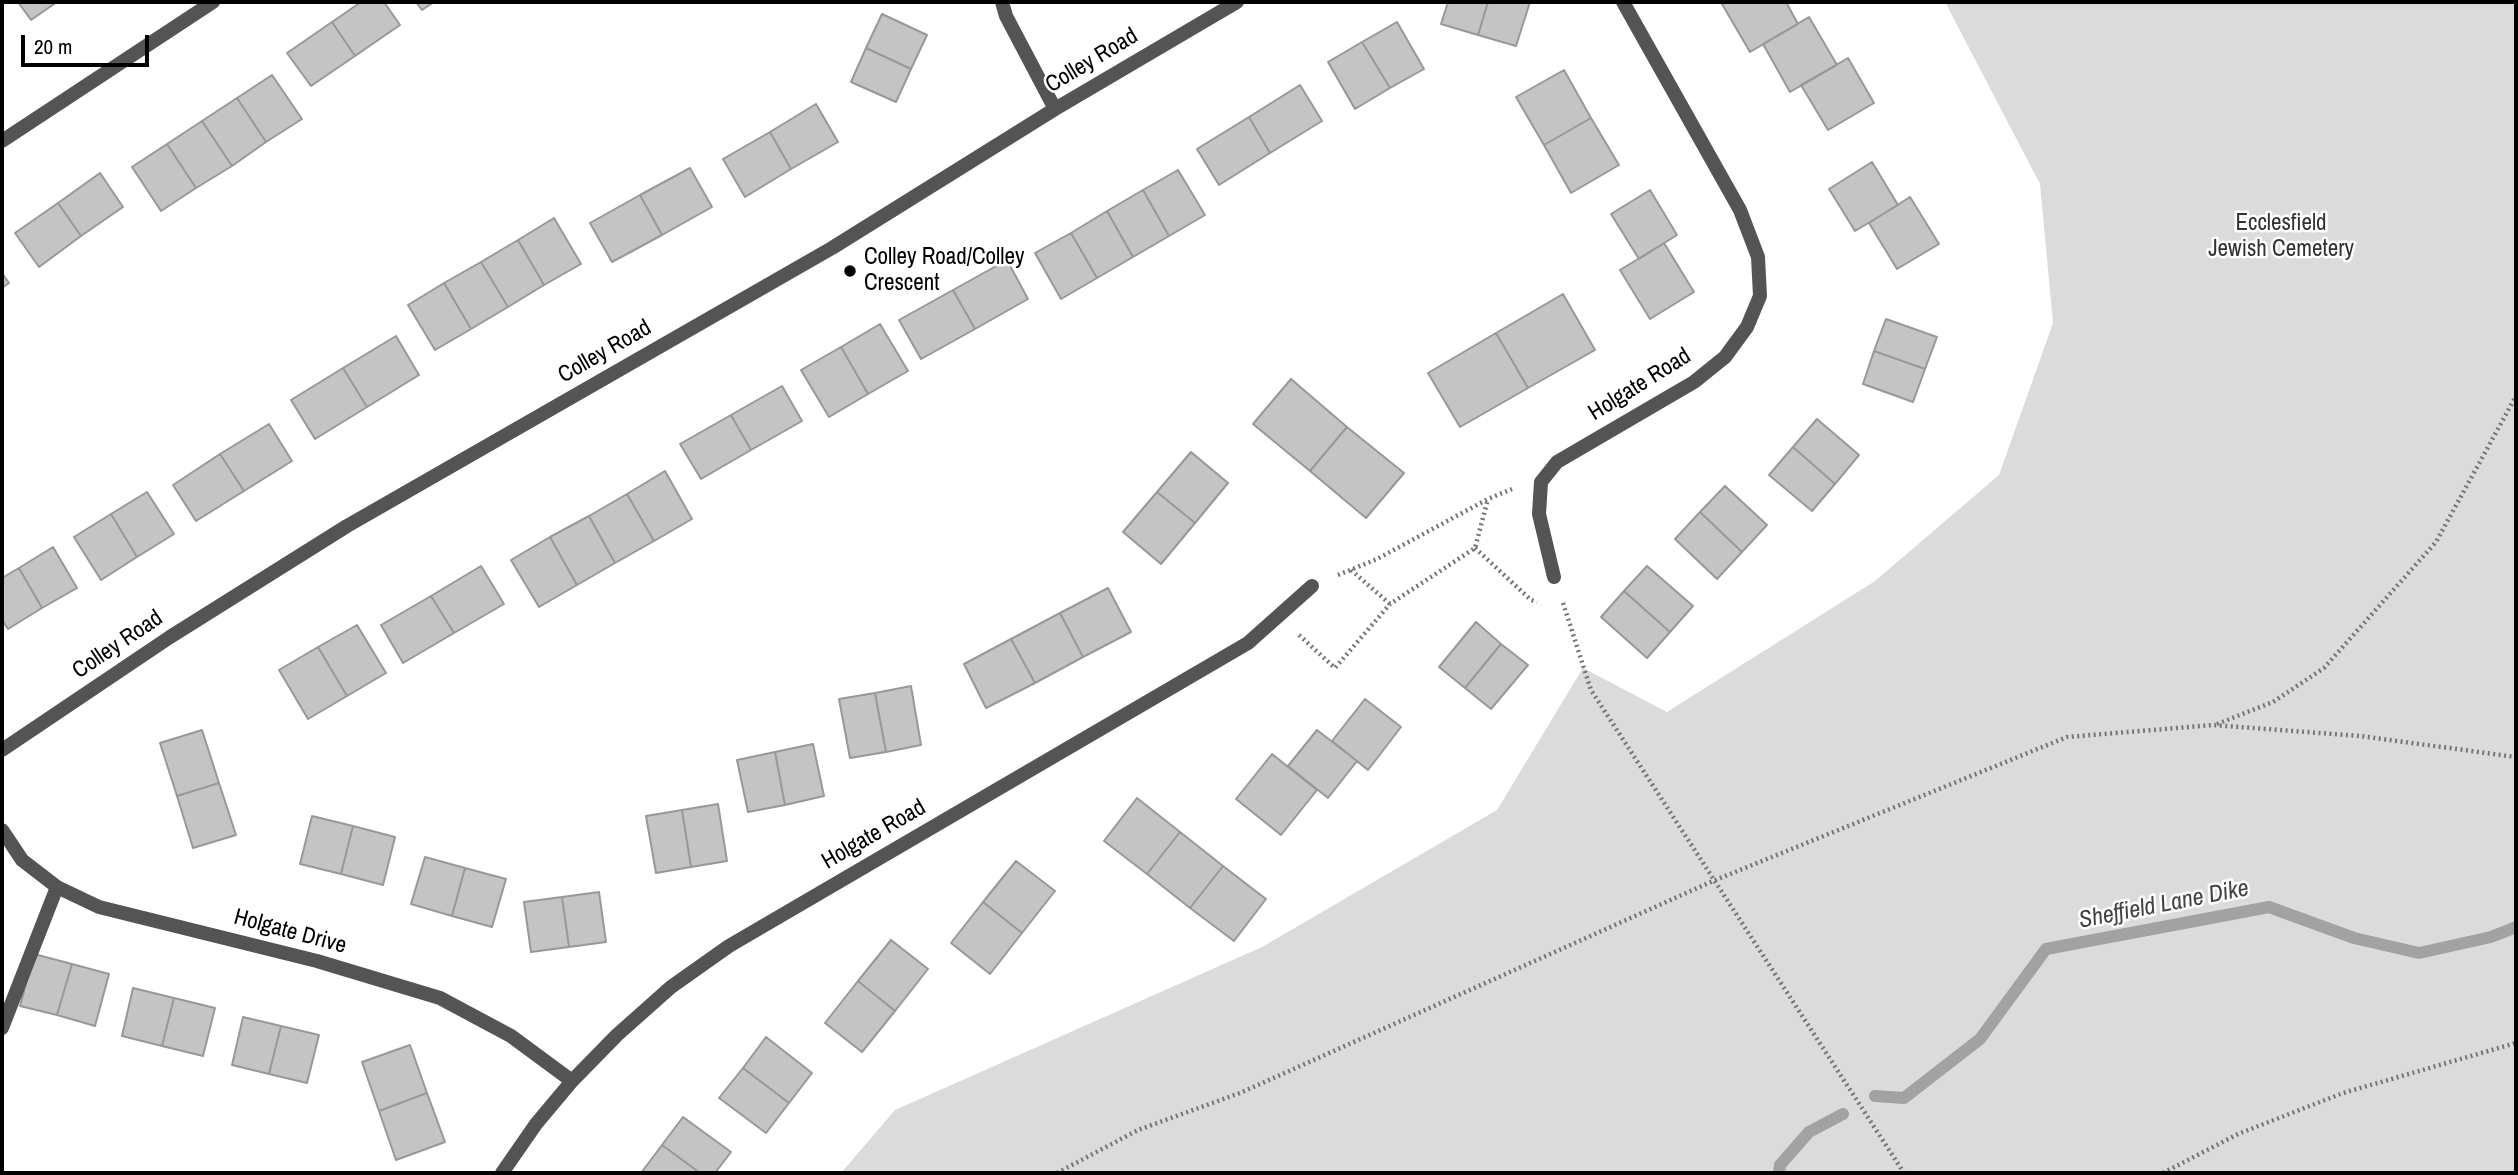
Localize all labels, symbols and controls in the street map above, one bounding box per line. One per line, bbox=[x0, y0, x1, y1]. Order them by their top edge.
scale bar bbox=[24, 21, 152, 65]
street label: Colley Road bbox=[1041, 23, 1143, 99]
text: 20 m bbox=[34, 32, 72, 61]
park label: Ecclesfield Jewish Cemetery bbox=[2208, 210, 2354, 264]
place label: Colley Road/Colley Crescent bbox=[864, 244, 1024, 298]
marker: Colley Road/Colley Crescent bbox=[842, 263, 858, 279]
street label: Colley Road bbox=[554, 314, 656, 390]
street label: Holgate Road bbox=[1584, 343, 1696, 427]
street label: Colley Road bbox=[68, 605, 168, 685]
street label: Holgate Road bbox=[817, 794, 931, 876]
water label: Sheffield Lane Dike bbox=[2077, 874, 2251, 936]
street label: Holgate Drive bbox=[231, 904, 349, 960]

